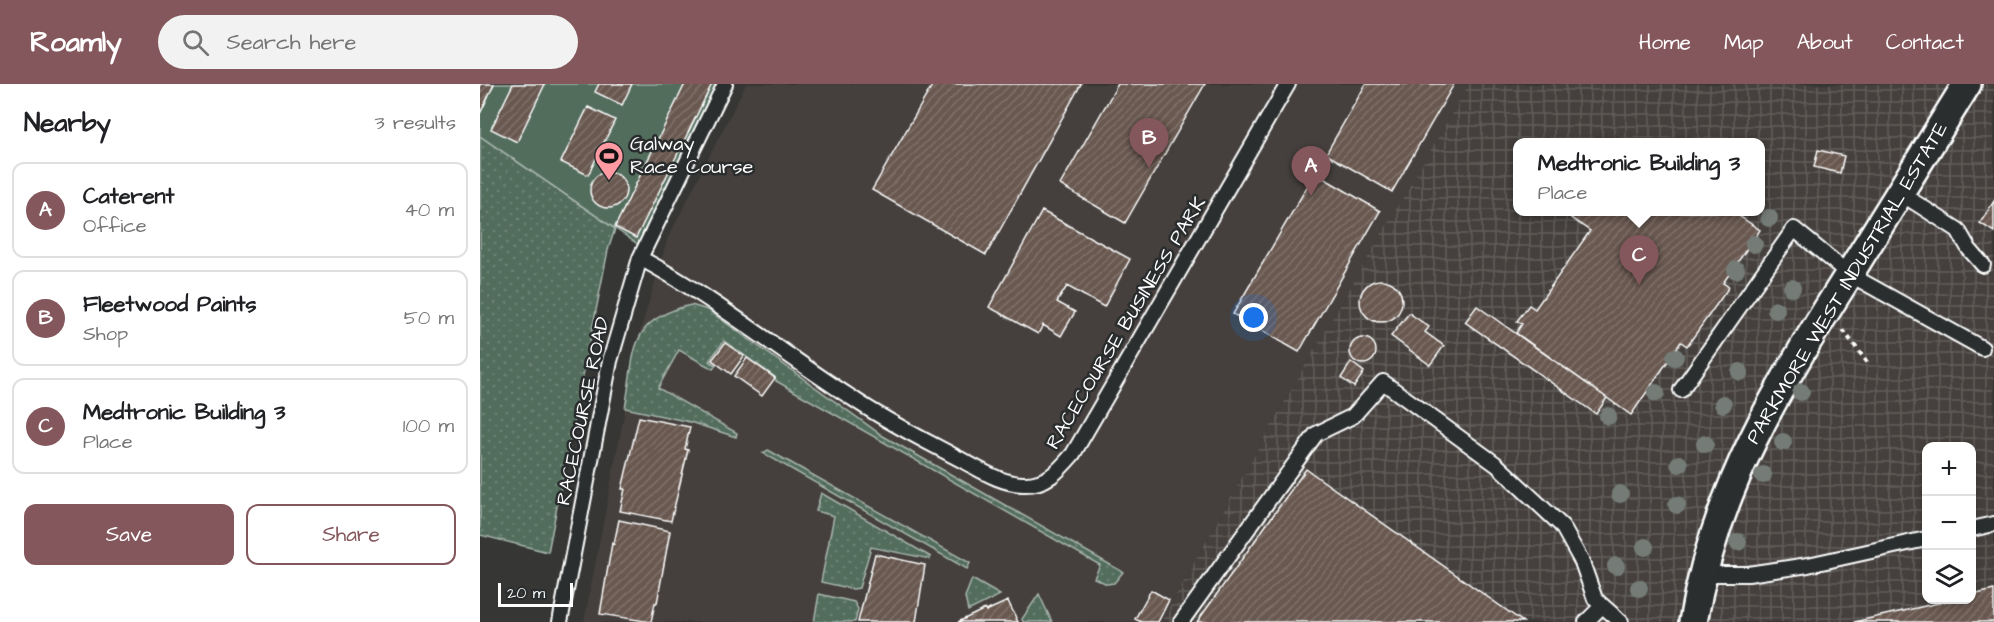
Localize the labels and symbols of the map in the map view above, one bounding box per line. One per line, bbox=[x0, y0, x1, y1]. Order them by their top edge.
street label: PARKMORE WEST INDUSTRIAL ESTATE bbox=[1739, 117, 1955, 449]
pin: B bbox=[1130, 118, 1168, 168]
place label: Galway Race Course bbox=[630, 130, 754, 181]
sports icon: Galway Race Course bbox=[593, 140, 625, 182]
pin: A bbox=[1292, 147, 1330, 196]
street label: RACECOURSE BUSINESS PARK bbox=[1039, 191, 1213, 455]
pin: C bbox=[1620, 236, 1658, 285]
your location bbox=[1239, 303, 1268, 332]
street label: RACECOURSE ROAD bbox=[549, 314, 617, 508]
scale bar bbox=[498, 580, 573, 608]

